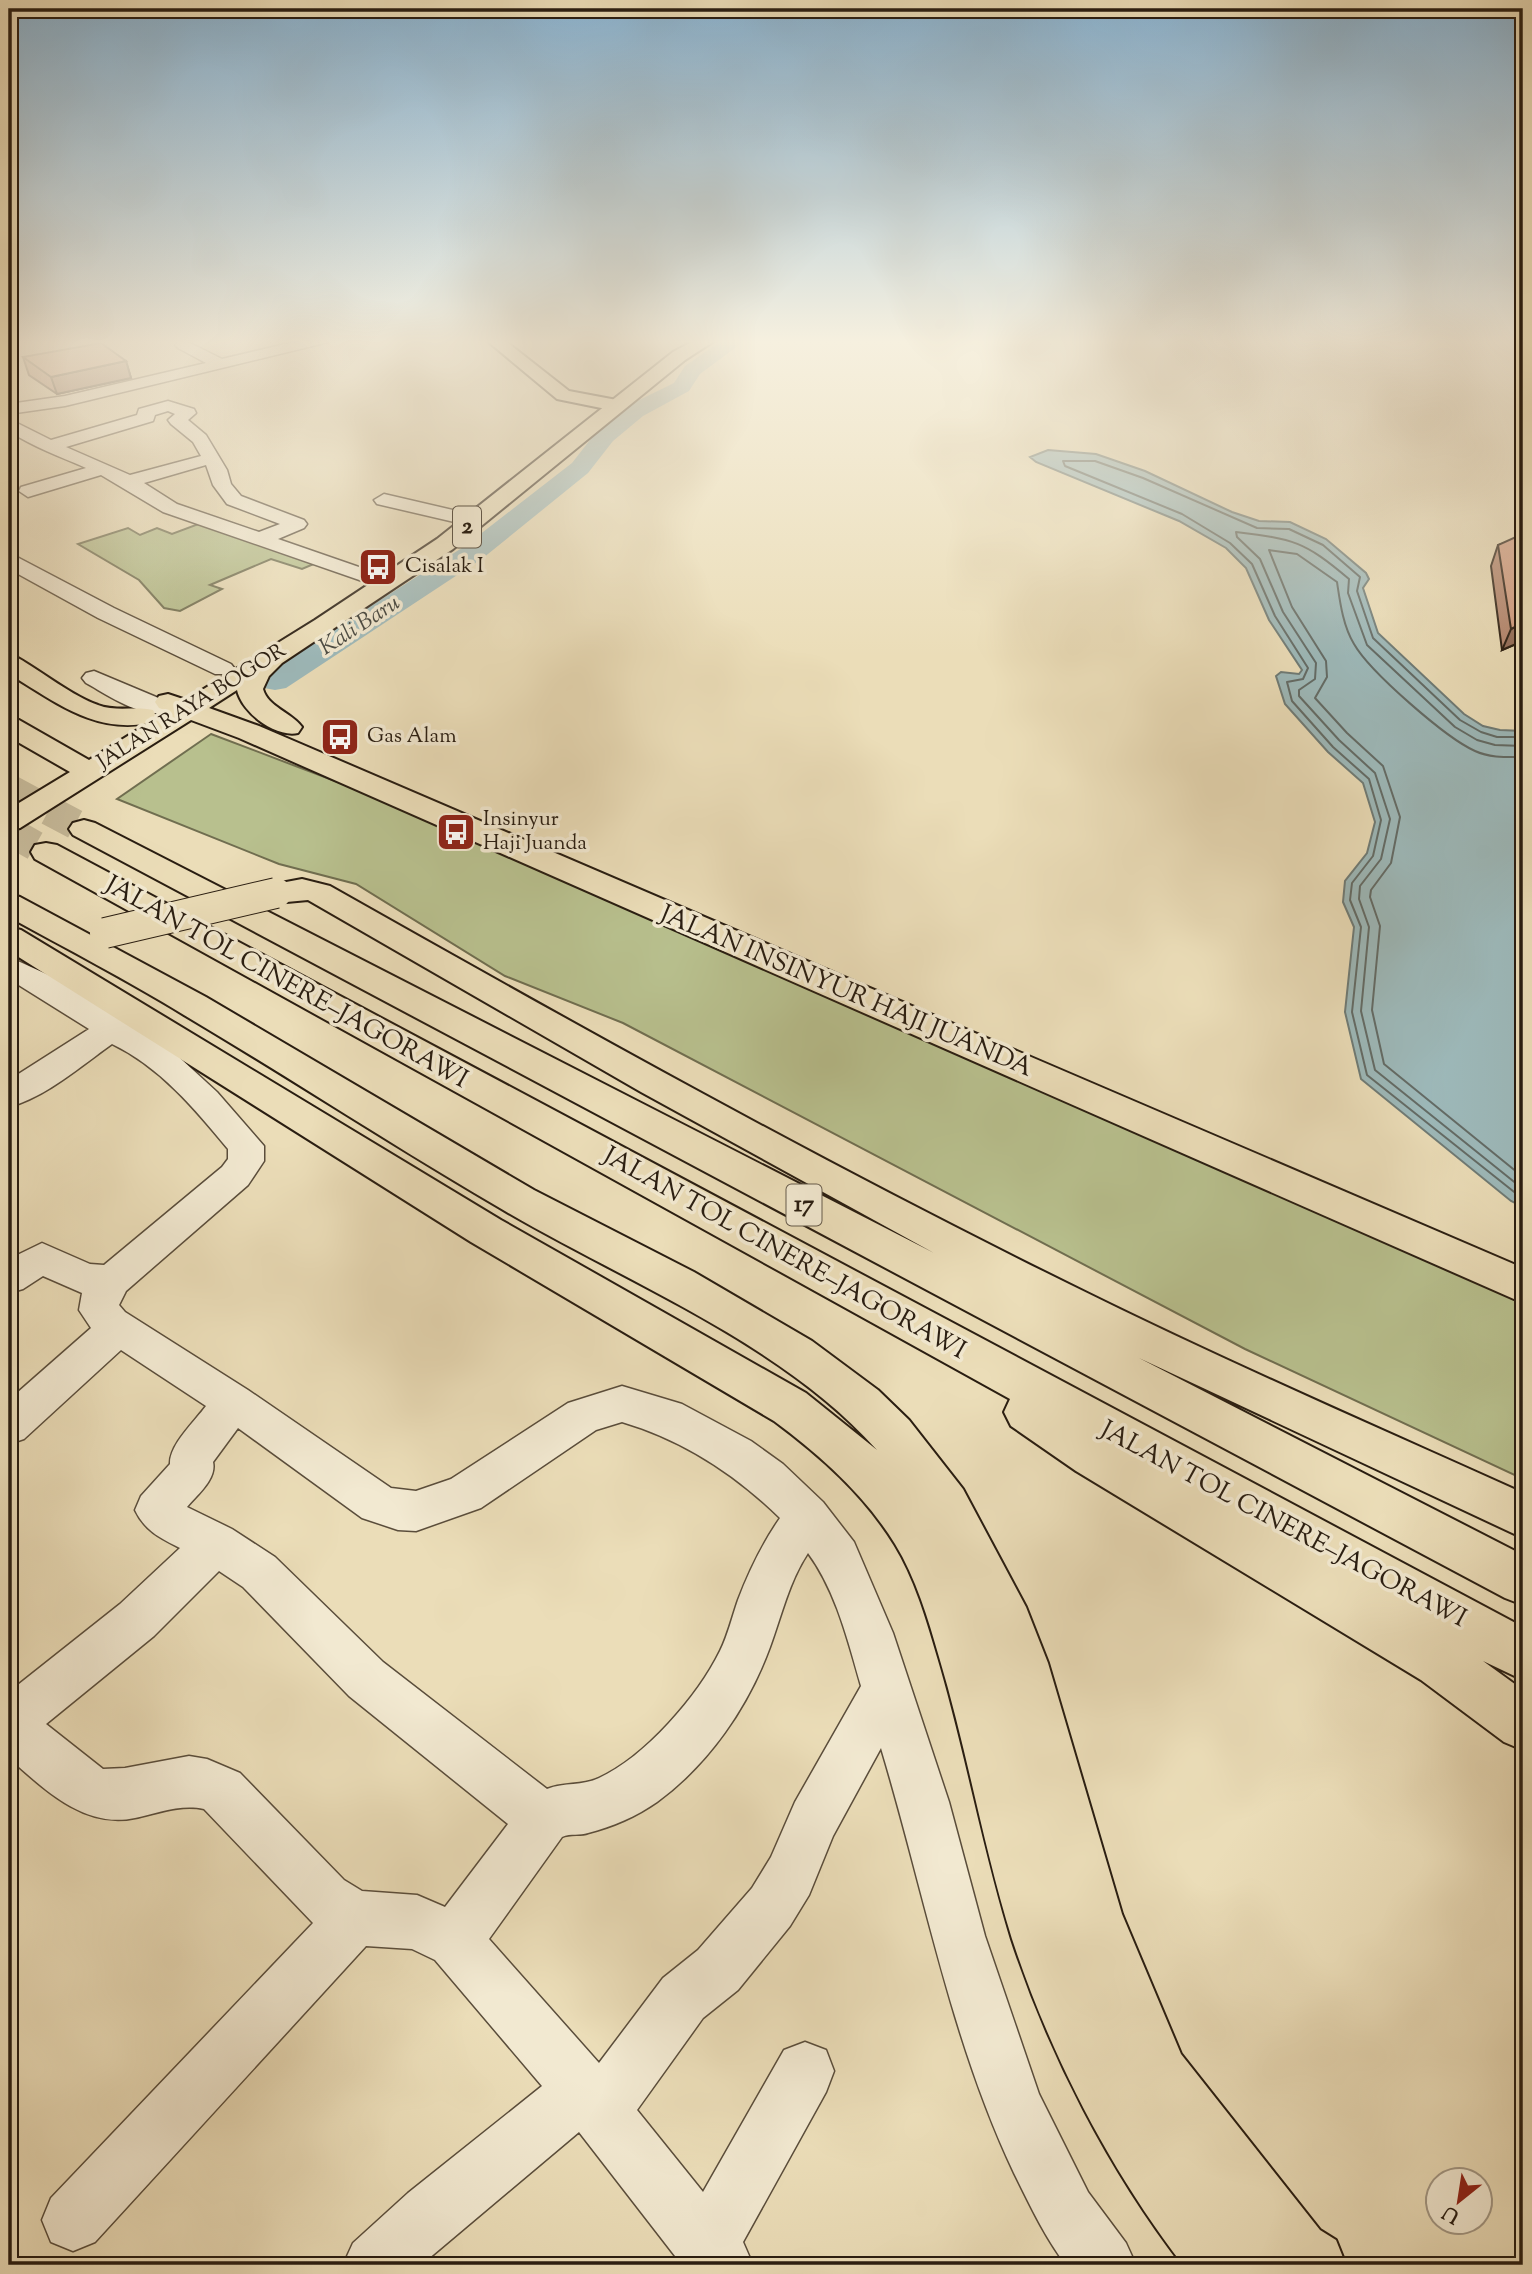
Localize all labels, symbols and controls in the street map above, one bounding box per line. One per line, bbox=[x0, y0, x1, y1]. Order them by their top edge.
road number: 2 bbox=[453, 506, 481, 548]
bus stop icon: Cisalak I bbox=[357, 546, 399, 588]
place label: Cisalak I bbox=[405, 552, 484, 582]
water label: Kali Baru bbox=[313, 587, 407, 665]
street label: JALAN RAYA BOGOR bbox=[91, 637, 292, 778]
bus stop icon: Gas Alam bbox=[319, 716, 361, 758]
place label: Gas Alam bbox=[367, 722, 457, 752]
place label: Insinyur Haji Juanda bbox=[483, 805, 587, 859]
bus stop icon: Insinyur Haji Juanda bbox=[435, 811, 477, 853]
street label: JALAN TOL CINERE–JAGORAWI bbox=[96, 866, 475, 1099]
street label: JALAN INSINYUR HAJI JUANDA bbox=[652, 896, 1038, 1088]
street label: JALAN TOL CINERE–JAGORAWI bbox=[594, 1137, 973, 1370]
road number: 17 bbox=[786, 1184, 822, 1226]
street label: JALAN TOL CINERE–JAGORAWI bbox=[1091, 1411, 1473, 1638]
north arrow bbox=[1424, 2166, 1494, 2236]
text: U bbox=[1438, 2198, 1465, 2229]

